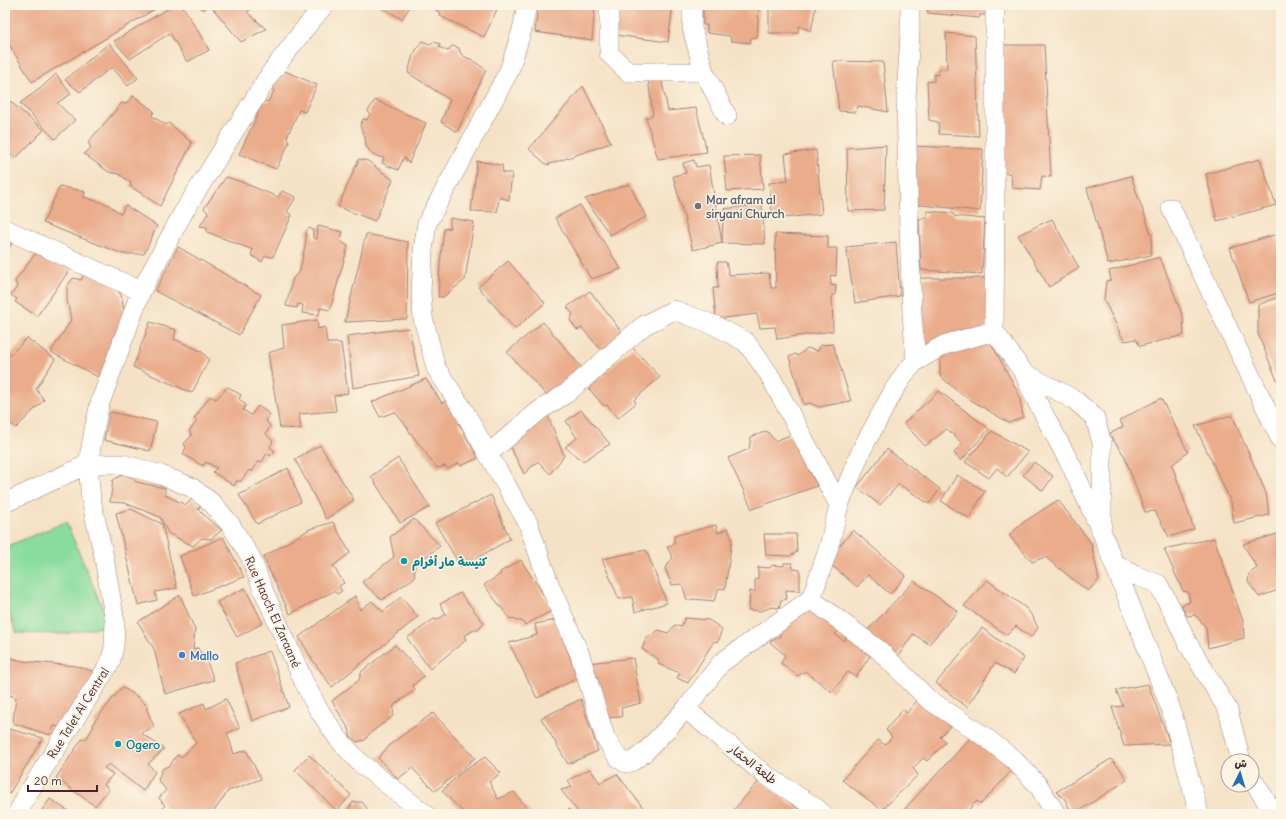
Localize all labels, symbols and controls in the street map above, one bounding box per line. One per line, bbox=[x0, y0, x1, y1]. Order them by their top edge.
place label: Mar afram al siryani Church bbox=[706, 192, 785, 222]
marker: Mar afram al siryani Church bbox=[693, 201, 703, 211]
street label: Rue Haoch El Zaraané bbox=[242, 554, 304, 670]
place label: كنيسة مار أفرام bbox=[412, 554, 488, 571]
marker: كنيسة مار أفرام bbox=[399, 556, 409, 566]
place label: Mallo bbox=[190, 648, 219, 663]
marker: Mallo bbox=[177, 650, 187, 660]
street label: Rue Talet Al Central bbox=[44, 665, 112, 761]
place label: Ogero bbox=[126, 737, 160, 753]
marker: Ogero bbox=[113, 739, 123, 749]
street label: طلعة الحمّار bbox=[725, 740, 780, 787]
north arrow bbox=[1220, 753, 1260, 793]
text: ش bbox=[1234, 756, 1248, 771]
scale bar bbox=[28, 767, 97, 793]
text: 20 m bbox=[34, 773, 62, 788]

